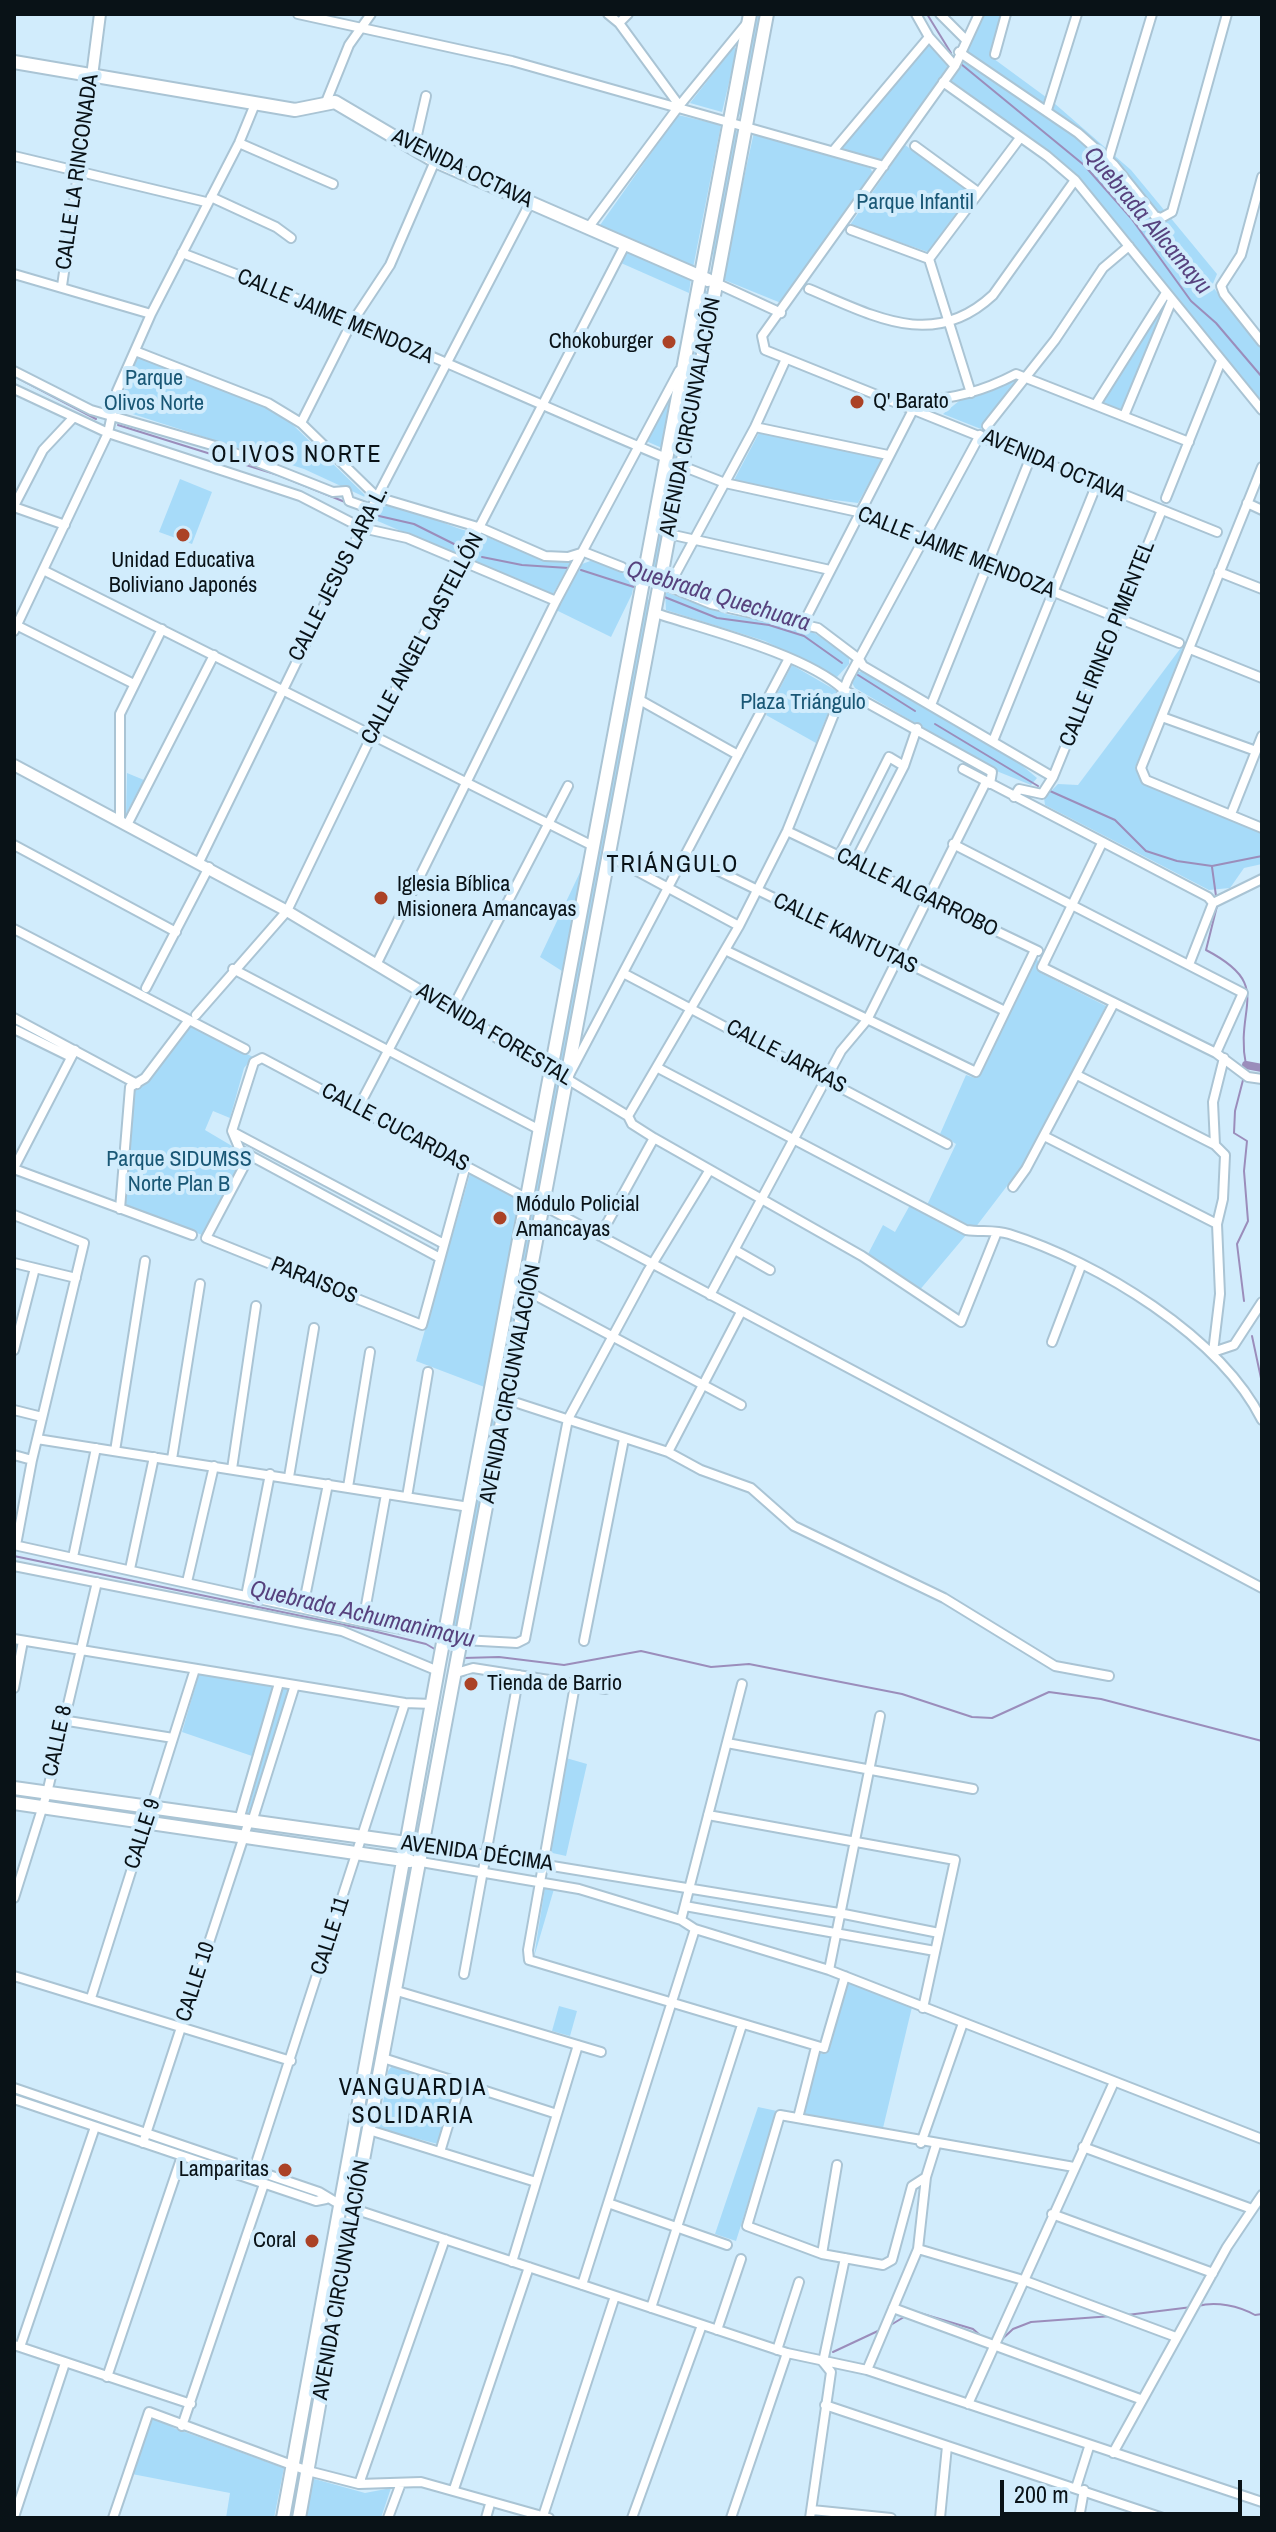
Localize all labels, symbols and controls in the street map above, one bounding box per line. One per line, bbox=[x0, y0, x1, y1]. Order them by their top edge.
street label: CALLE LA RINCONADA bbox=[51, 72, 105, 272]
street label: AVENIDA OCTAVA bbox=[387, 124, 537, 214]
water label: Quebrada Allcamayu bbox=[1077, 141, 1217, 301]
park label: Parque Infantil bbox=[856, 190, 974, 216]
street label: CALLE JAIME MENDOZA bbox=[233, 264, 437, 370]
street label: AVENIDA CIRCUNVALACIÓN bbox=[655, 295, 727, 539]
place label: Chokoburger bbox=[549, 329, 653, 355]
marker: Chokoburger bbox=[660, 333, 678, 351]
park label: Parque Olivos Norte bbox=[104, 366, 204, 418]
place label: Q' Barato bbox=[873, 389, 949, 415]
marker: Q' Barato bbox=[848, 393, 866, 411]
street label: AVENIDA OCTAVA bbox=[978, 424, 1130, 508]
district label: OLIVOS NORTE bbox=[211, 442, 383, 470]
street label: CALLE JESUS LARA L. bbox=[284, 482, 394, 666]
street label: CALLE JAIME MENDOZA bbox=[853, 501, 1059, 605]
marker: Unidad Educativa Boliviano Japonés bbox=[174, 526, 192, 544]
street label: CALLE ANGEL CASTELLÓN bbox=[356, 529, 490, 749]
street label: CALLE IRINEO PIMENTEL bbox=[1055, 537, 1161, 751]
place label: Unidad Educativa Boliviano Japonés bbox=[109, 548, 257, 600]
water label: Quebrada Quechuara bbox=[623, 555, 813, 639]
park label: Plaza Triángulo bbox=[740, 690, 866, 716]
street label: CALLE ALGARROBO bbox=[832, 842, 1002, 944]
district label: TRIÁNGULO bbox=[607, 852, 739, 880]
place label: Iglesia Bíblica Misionera Amancayas bbox=[397, 872, 576, 924]
street label: CALLE KANTUTAS bbox=[769, 888, 921, 980]
marker: Iglesia Bíblica Misionera Amancayas bbox=[372, 889, 390, 907]
street label: AVENIDA FORESTAL bbox=[411, 978, 577, 1092]
street label: CALLE JARKAS bbox=[721, 1014, 851, 1100]
street label: CALLE CUCARDAS bbox=[317, 1078, 473, 1178]
park label: Parque SIDUMSS Norte Plan B bbox=[106, 1147, 252, 1198]
place label: Módulo Policial Amancayas bbox=[516, 1192, 639, 1244]
marker: Módulo Policial Amancayas bbox=[491, 1209, 509, 1227]
street label: PARAISOS bbox=[267, 1252, 361, 1310]
street label: AVENIDA CIRCUNVALACIÓN bbox=[475, 1262, 547, 1506]
water label: Quebrada Achumanimayu bbox=[247, 1575, 477, 1655]
place label: Tienda de Barrio bbox=[487, 1671, 622, 1697]
marker: Tienda de Barrio bbox=[462, 1675, 480, 1693]
street label: CALLE 8 bbox=[38, 1703, 78, 1779]
street label: CALLE 9 bbox=[119, 1796, 167, 1872]
street label: AVENIDA DÉCIMA bbox=[399, 1830, 555, 1878]
street label: CALLE 11 bbox=[306, 1893, 356, 1979]
street label: CALLE 10 bbox=[171, 1939, 221, 2025]
district label: VANGUARDIA SOLIDARIA bbox=[339, 2075, 487, 2131]
place label: Lamparitas bbox=[179, 2157, 269, 2183]
street label: AVENIDA CIRCUNVALACIÓN bbox=[308, 2158, 376, 2402]
marker: Lamparitas bbox=[276, 2161, 294, 2179]
place label: Coral bbox=[253, 2228, 296, 2254]
marker: Coral bbox=[303, 2232, 321, 2250]
scale bar bbox=[1004, 2464, 1246, 2514]
text: 200 m bbox=[1014, 2478, 1069, 2510]

